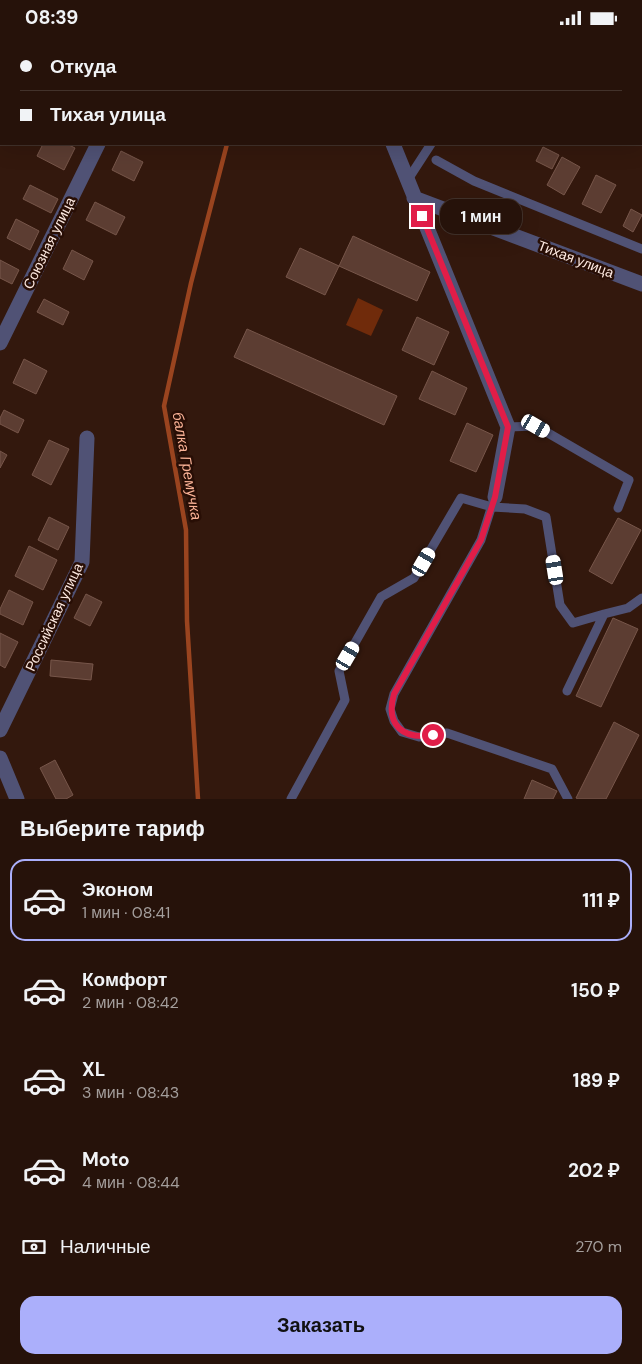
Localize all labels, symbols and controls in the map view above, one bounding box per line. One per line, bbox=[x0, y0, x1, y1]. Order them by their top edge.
text: 08:39 bbox=[25, 5, 78, 30]
text: Откуда bbox=[50, 54, 116, 79]
text: Тихая улица bbox=[50, 102, 166, 127]
street label: Союзная улица bbox=[19, 194, 79, 292]
callout: 1 мин bbox=[440, 199, 522, 233]
route end bbox=[411, 205, 433, 227]
text: 1 мин bbox=[461, 206, 501, 227]
street label: Тихая улица bbox=[535, 236, 617, 282]
water label: балка Гремучка bbox=[168, 410, 206, 522]
car bbox=[519, 412, 552, 440]
car bbox=[410, 545, 437, 579]
car bbox=[545, 554, 564, 586]
street label: Российская улица bbox=[21, 560, 87, 674]
car bbox=[334, 639, 361, 673]
route start bbox=[422, 724, 444, 746]
text: Выберите тариф bbox=[20, 814, 205, 843]
text: Эконом bbox=[82, 877, 153, 902]
icon: car bbox=[22, 878, 67, 923]
text: 111 ₽ bbox=[582, 888, 620, 913]
text: 1 мин · 08:41 bbox=[82, 902, 170, 923]
text: Комфорт bbox=[82, 967, 167, 992]
icon: car bbox=[22, 968, 67, 1013]
text: 150 ₽ bbox=[571, 978, 620, 1003]
text: 2 мин · 08:42 bbox=[82, 992, 179, 1013]
text: XL bbox=[82, 1057, 105, 1082]
icon: car bbox=[22, 1058, 67, 1103]
text: 189 ₽ bbox=[573, 1068, 620, 1093]
text: 3 мин · 08:43 bbox=[82, 1082, 179, 1103]
text: Moto bbox=[82, 1147, 130, 1172]
icon: car bbox=[22, 1148, 67, 1193]
text: 202 ₽ bbox=[568, 1158, 620, 1183]
text: 4 мин · 08:44 bbox=[82, 1172, 180, 1193]
icon: cash bbox=[20, 1233, 48, 1261]
text: Наличные bbox=[60, 1234, 151, 1259]
text: 270 m bbox=[575, 1236, 622, 1257]
button: Заказать bbox=[20, 1296, 622, 1354]

